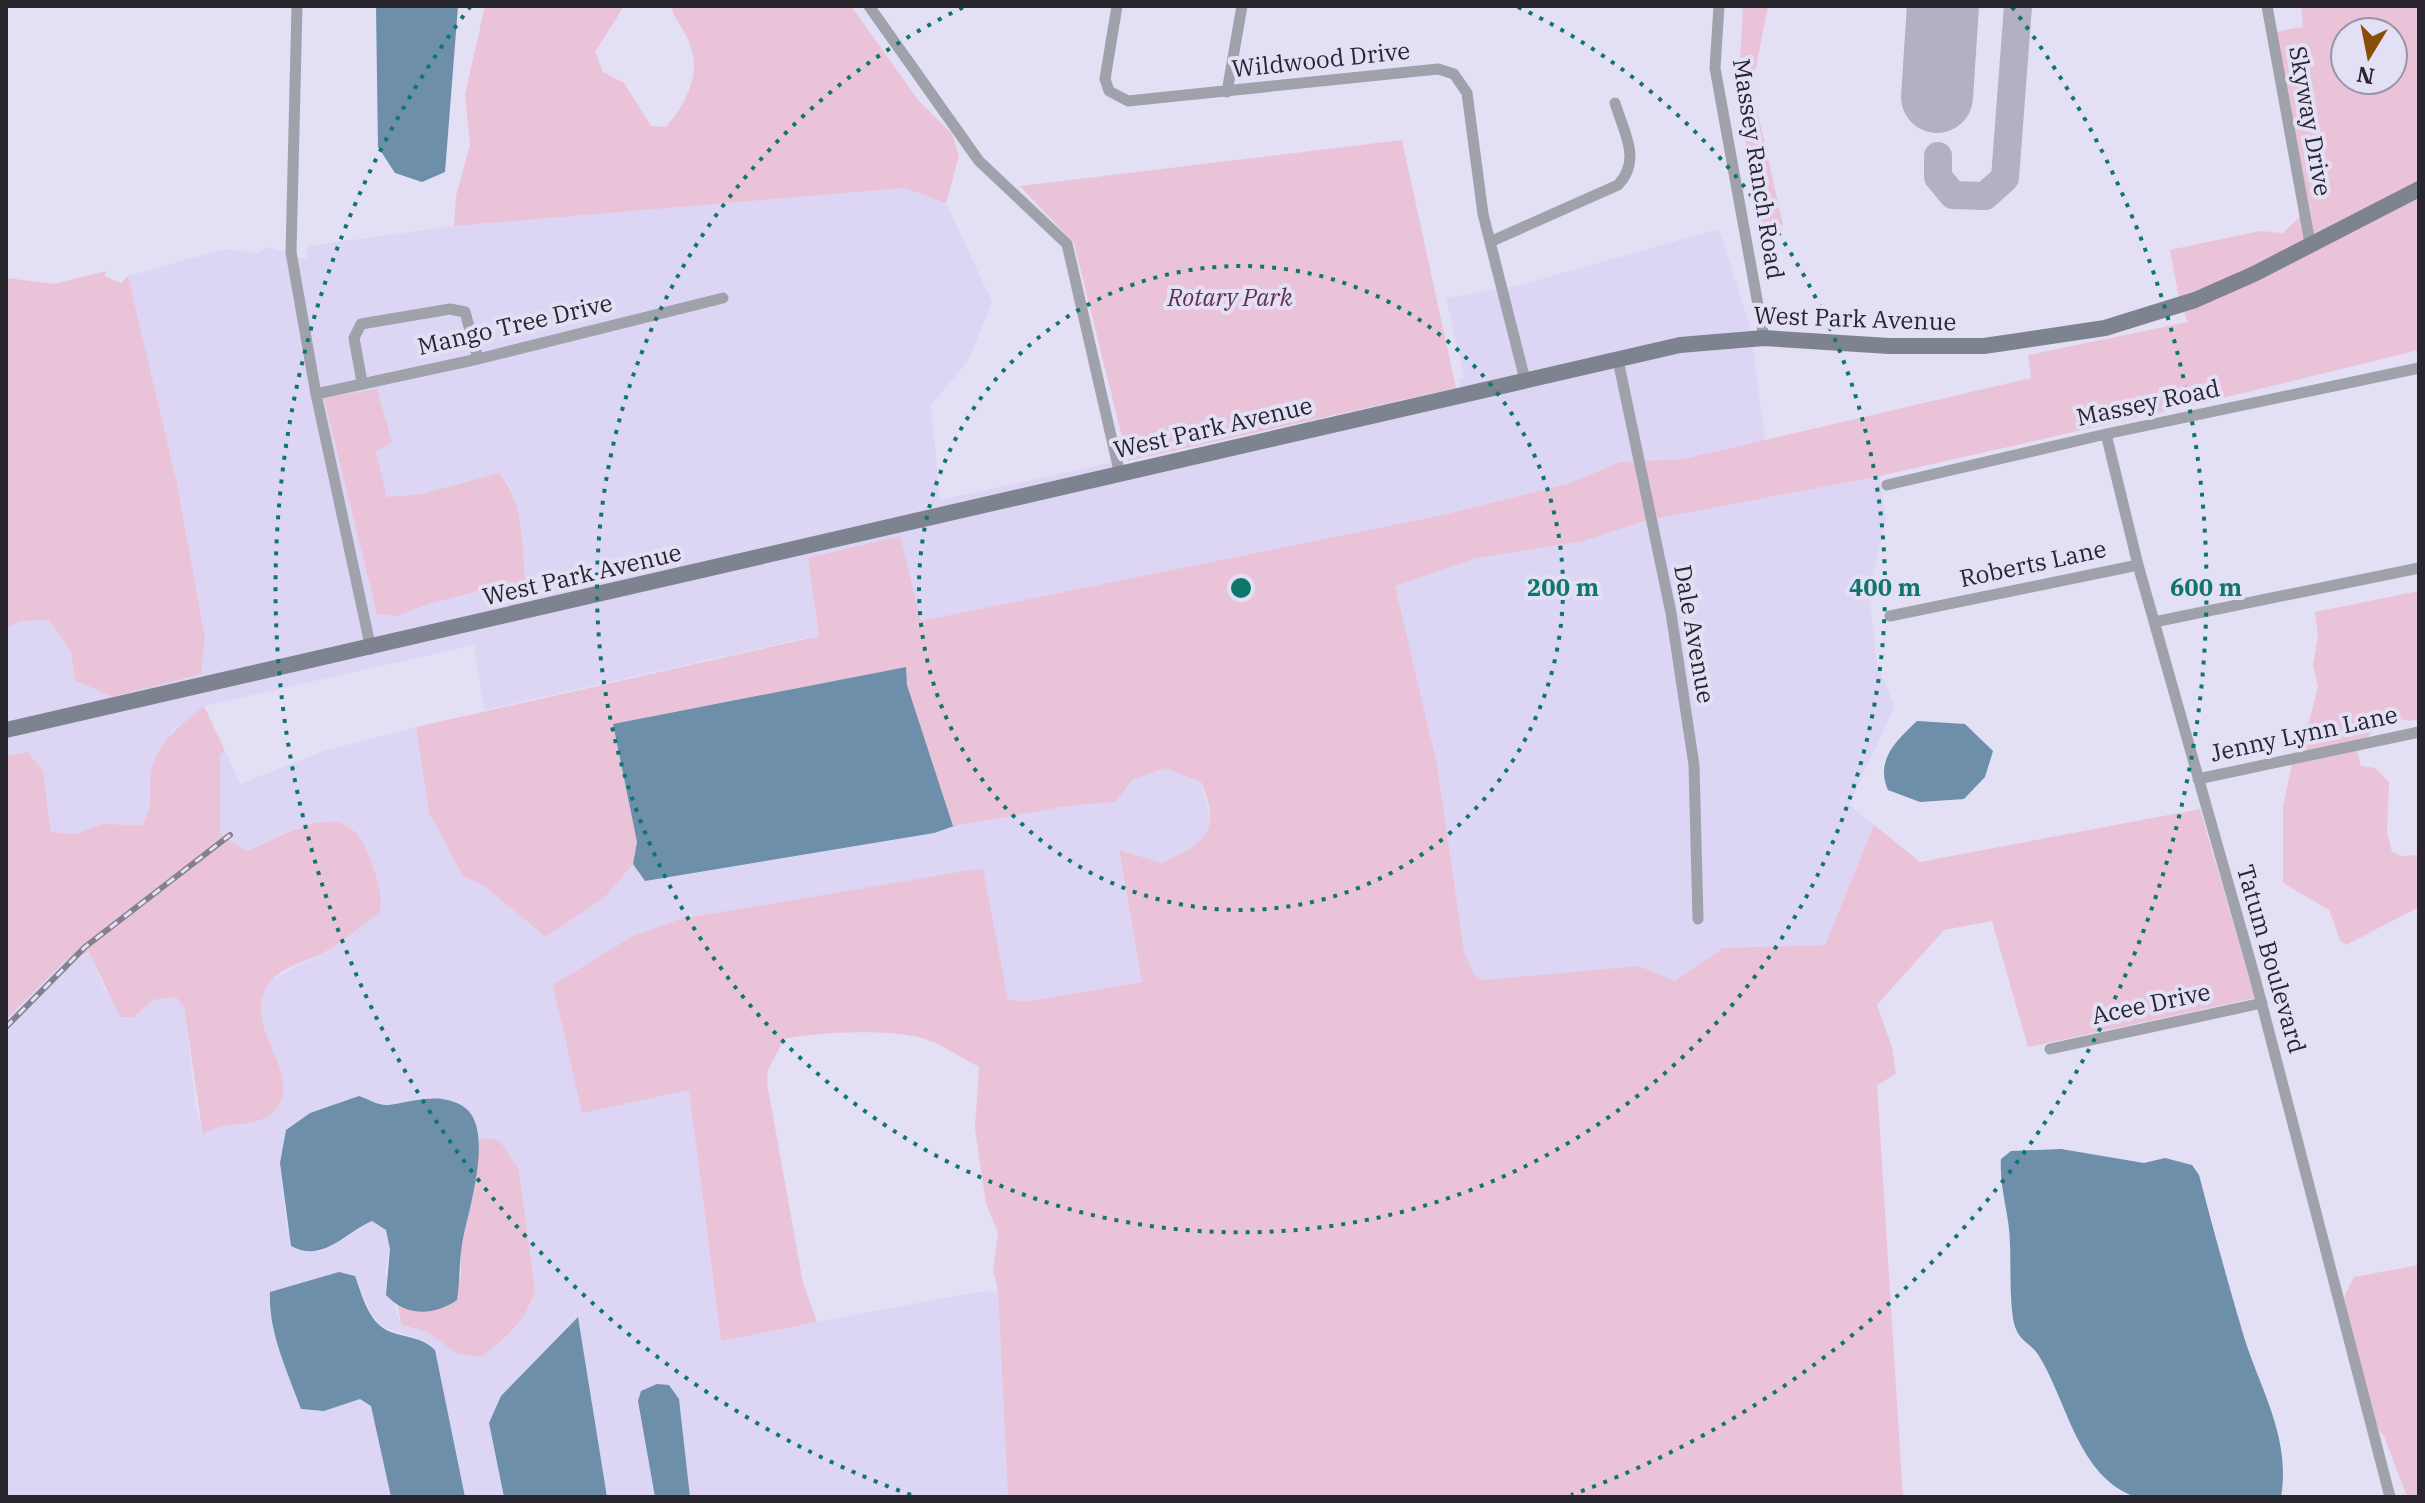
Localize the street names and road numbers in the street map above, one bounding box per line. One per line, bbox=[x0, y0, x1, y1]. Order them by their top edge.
street label: Wildwood Drive bbox=[1230, 34, 1412, 84]
street label: Skyway Drive bbox=[2282, 43, 2340, 198]
street label: Massey Ranch Road bbox=[1726, 56, 1792, 282]
street label: Mango Tree Drive bbox=[414, 286, 615, 362]
street label: West Park Avenue bbox=[1753, 298, 1957, 338]
street label: Massey Road bbox=[2073, 371, 2222, 433]
street label: West Park Avenue bbox=[1110, 389, 1315, 465]
street label: Roberts Lane bbox=[1957, 532, 2109, 594]
street label: West Park Avenue bbox=[479, 536, 684, 612]
street label: Dale Avenue bbox=[1667, 562, 1723, 706]
street label: Jenny Lynn Lane bbox=[2207, 698, 2400, 768]
street label: Tatum Boulevard bbox=[2230, 861, 2314, 1057]
street label: Acee Drive bbox=[2089, 975, 2213, 1031]

